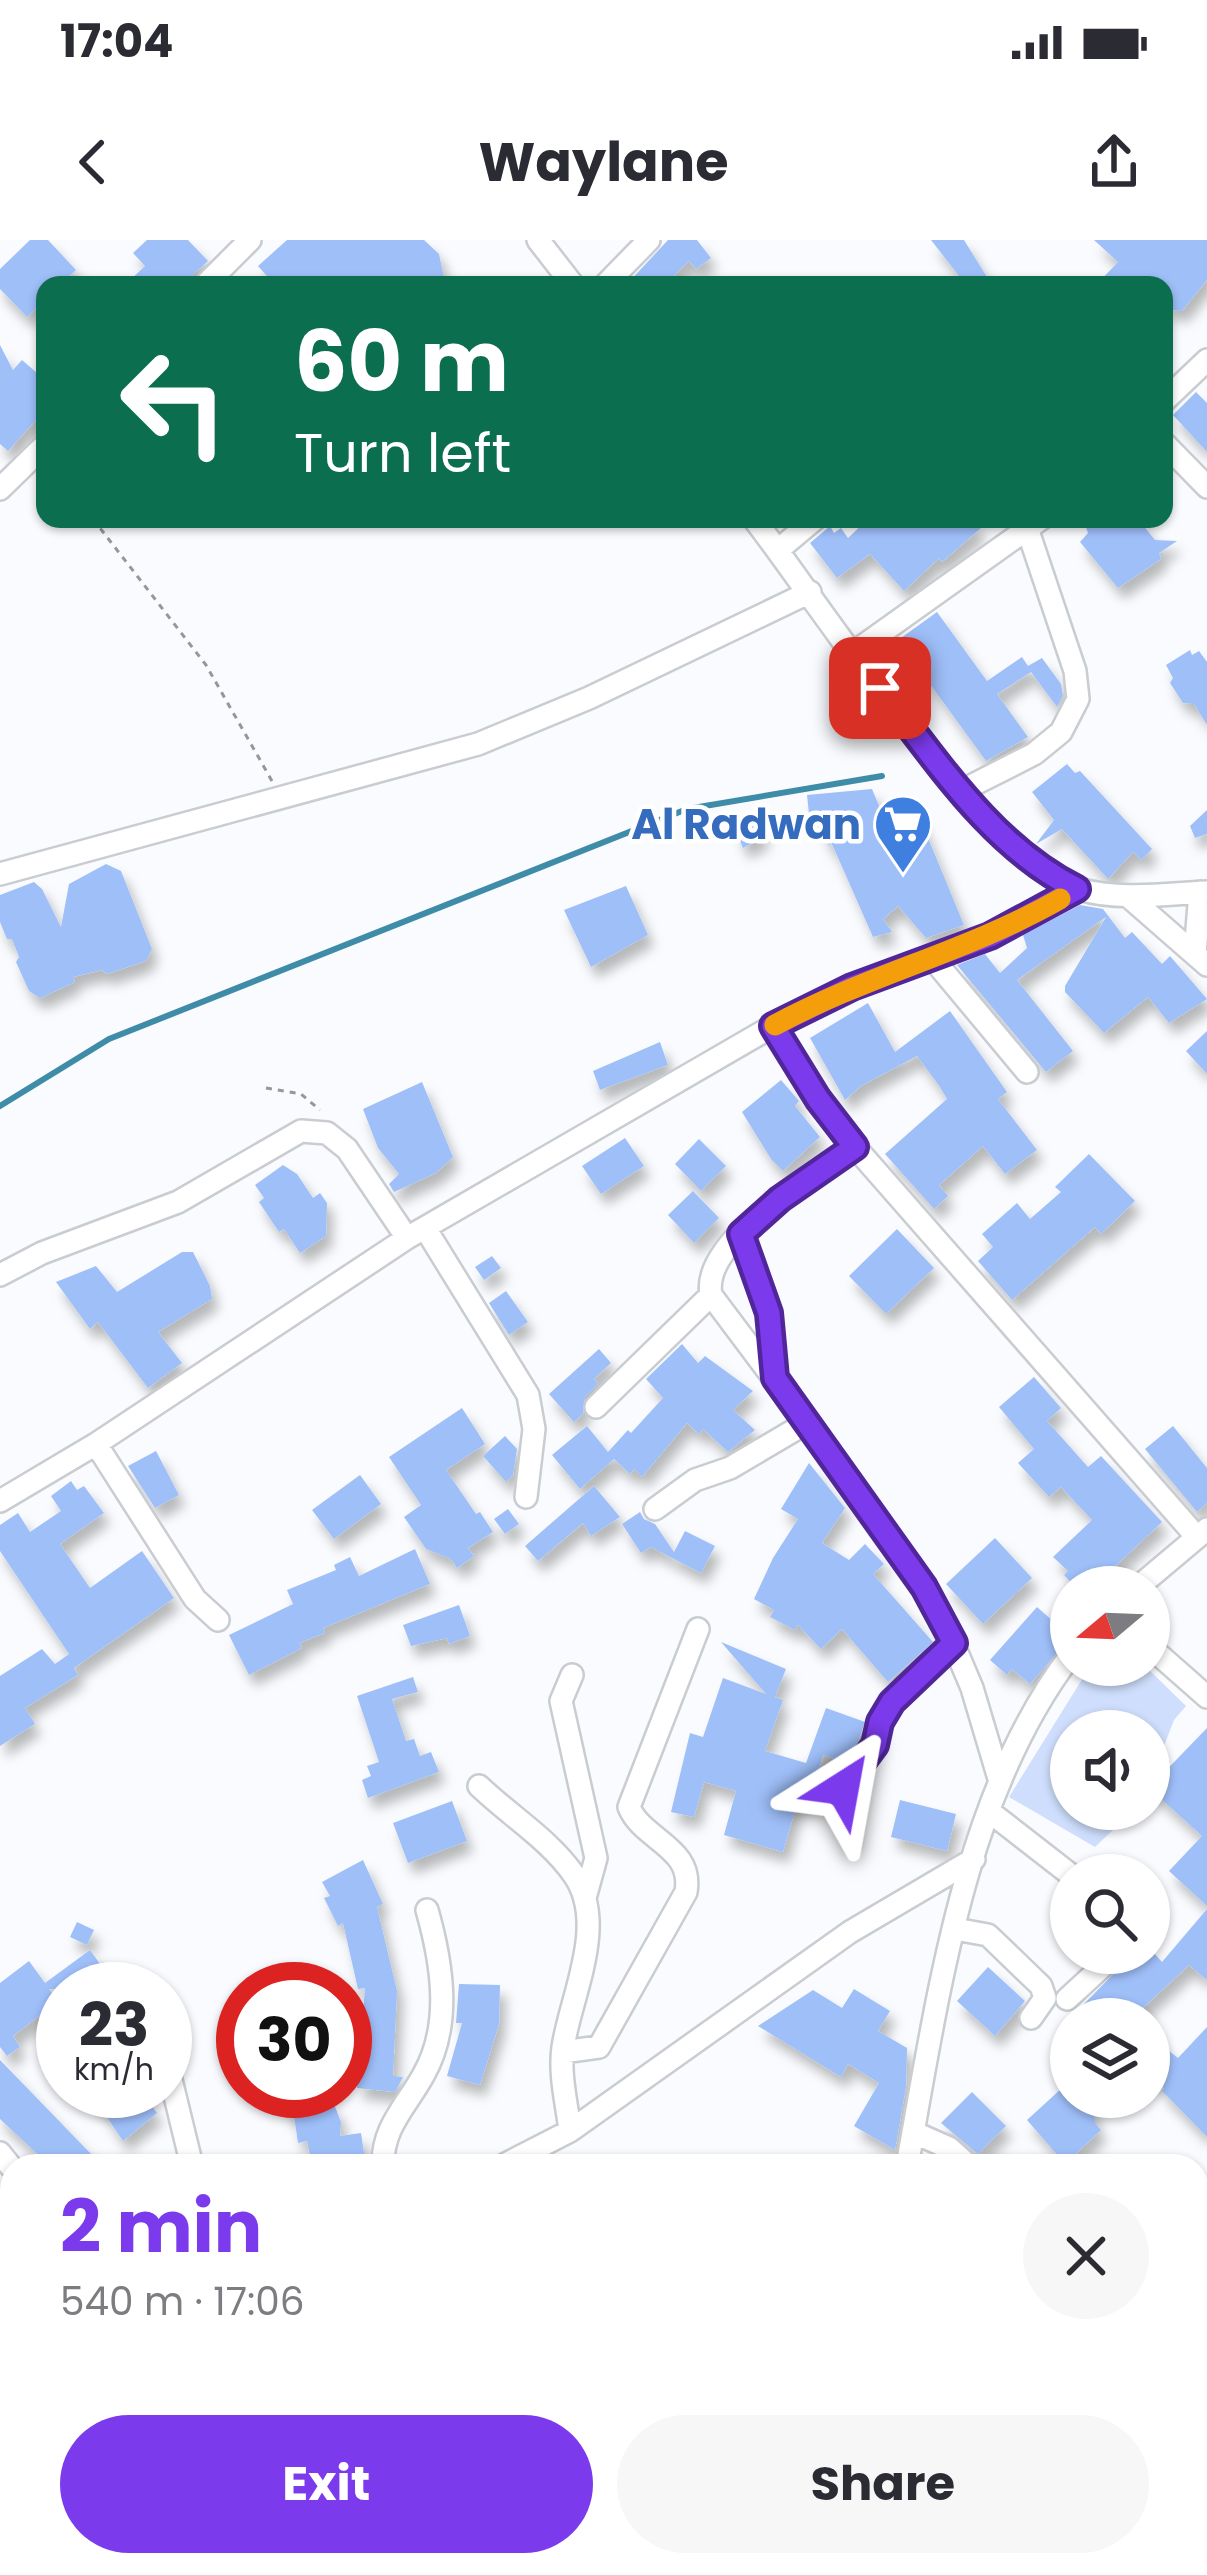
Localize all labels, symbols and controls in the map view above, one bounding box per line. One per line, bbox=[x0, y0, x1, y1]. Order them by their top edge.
text: 17:04 bbox=[60, 10, 174, 73]
text: Waylane bbox=[479, 124, 728, 200]
icon: back bbox=[60, 129, 126, 195]
icon: share bbox=[1081, 129, 1147, 195]
text: 60 m bbox=[294, 303, 509, 420]
icon: left bbox=[96, 324, 252, 480]
text: Turn left bbox=[294, 415, 511, 491]
pin bbox=[829, 637, 931, 739]
icon: arrive bbox=[847, 655, 913, 721]
supermarket icon: Al Radwan bbox=[872, 793, 934, 875]
place label: Al Radwan bbox=[631, 795, 861, 854]
north arrow bbox=[1050, 1566, 1170, 1686]
map controls bbox=[1050, 1566, 1170, 2118]
button: sound bbox=[1050, 1710, 1170, 1830]
position arrow bbox=[780, 1725, 906, 1851]
button: search bbox=[1050, 1854, 1170, 1974]
speed limit sign: 30 bbox=[216, 1962, 372, 2118]
text: 23 bbox=[79, 1983, 149, 2067]
button: layers bbox=[1050, 1998, 1170, 2118]
text: km/h bbox=[74, 2048, 154, 2091]
text: 2 min bbox=[60, 2176, 262, 2277]
button: close bbox=[1023, 2193, 1149, 2319]
text: 540 m · 17:06 bbox=[60, 2274, 305, 2329]
button: Exit bbox=[60, 2415, 593, 2553]
button: Share bbox=[617, 2415, 1149, 2553]

